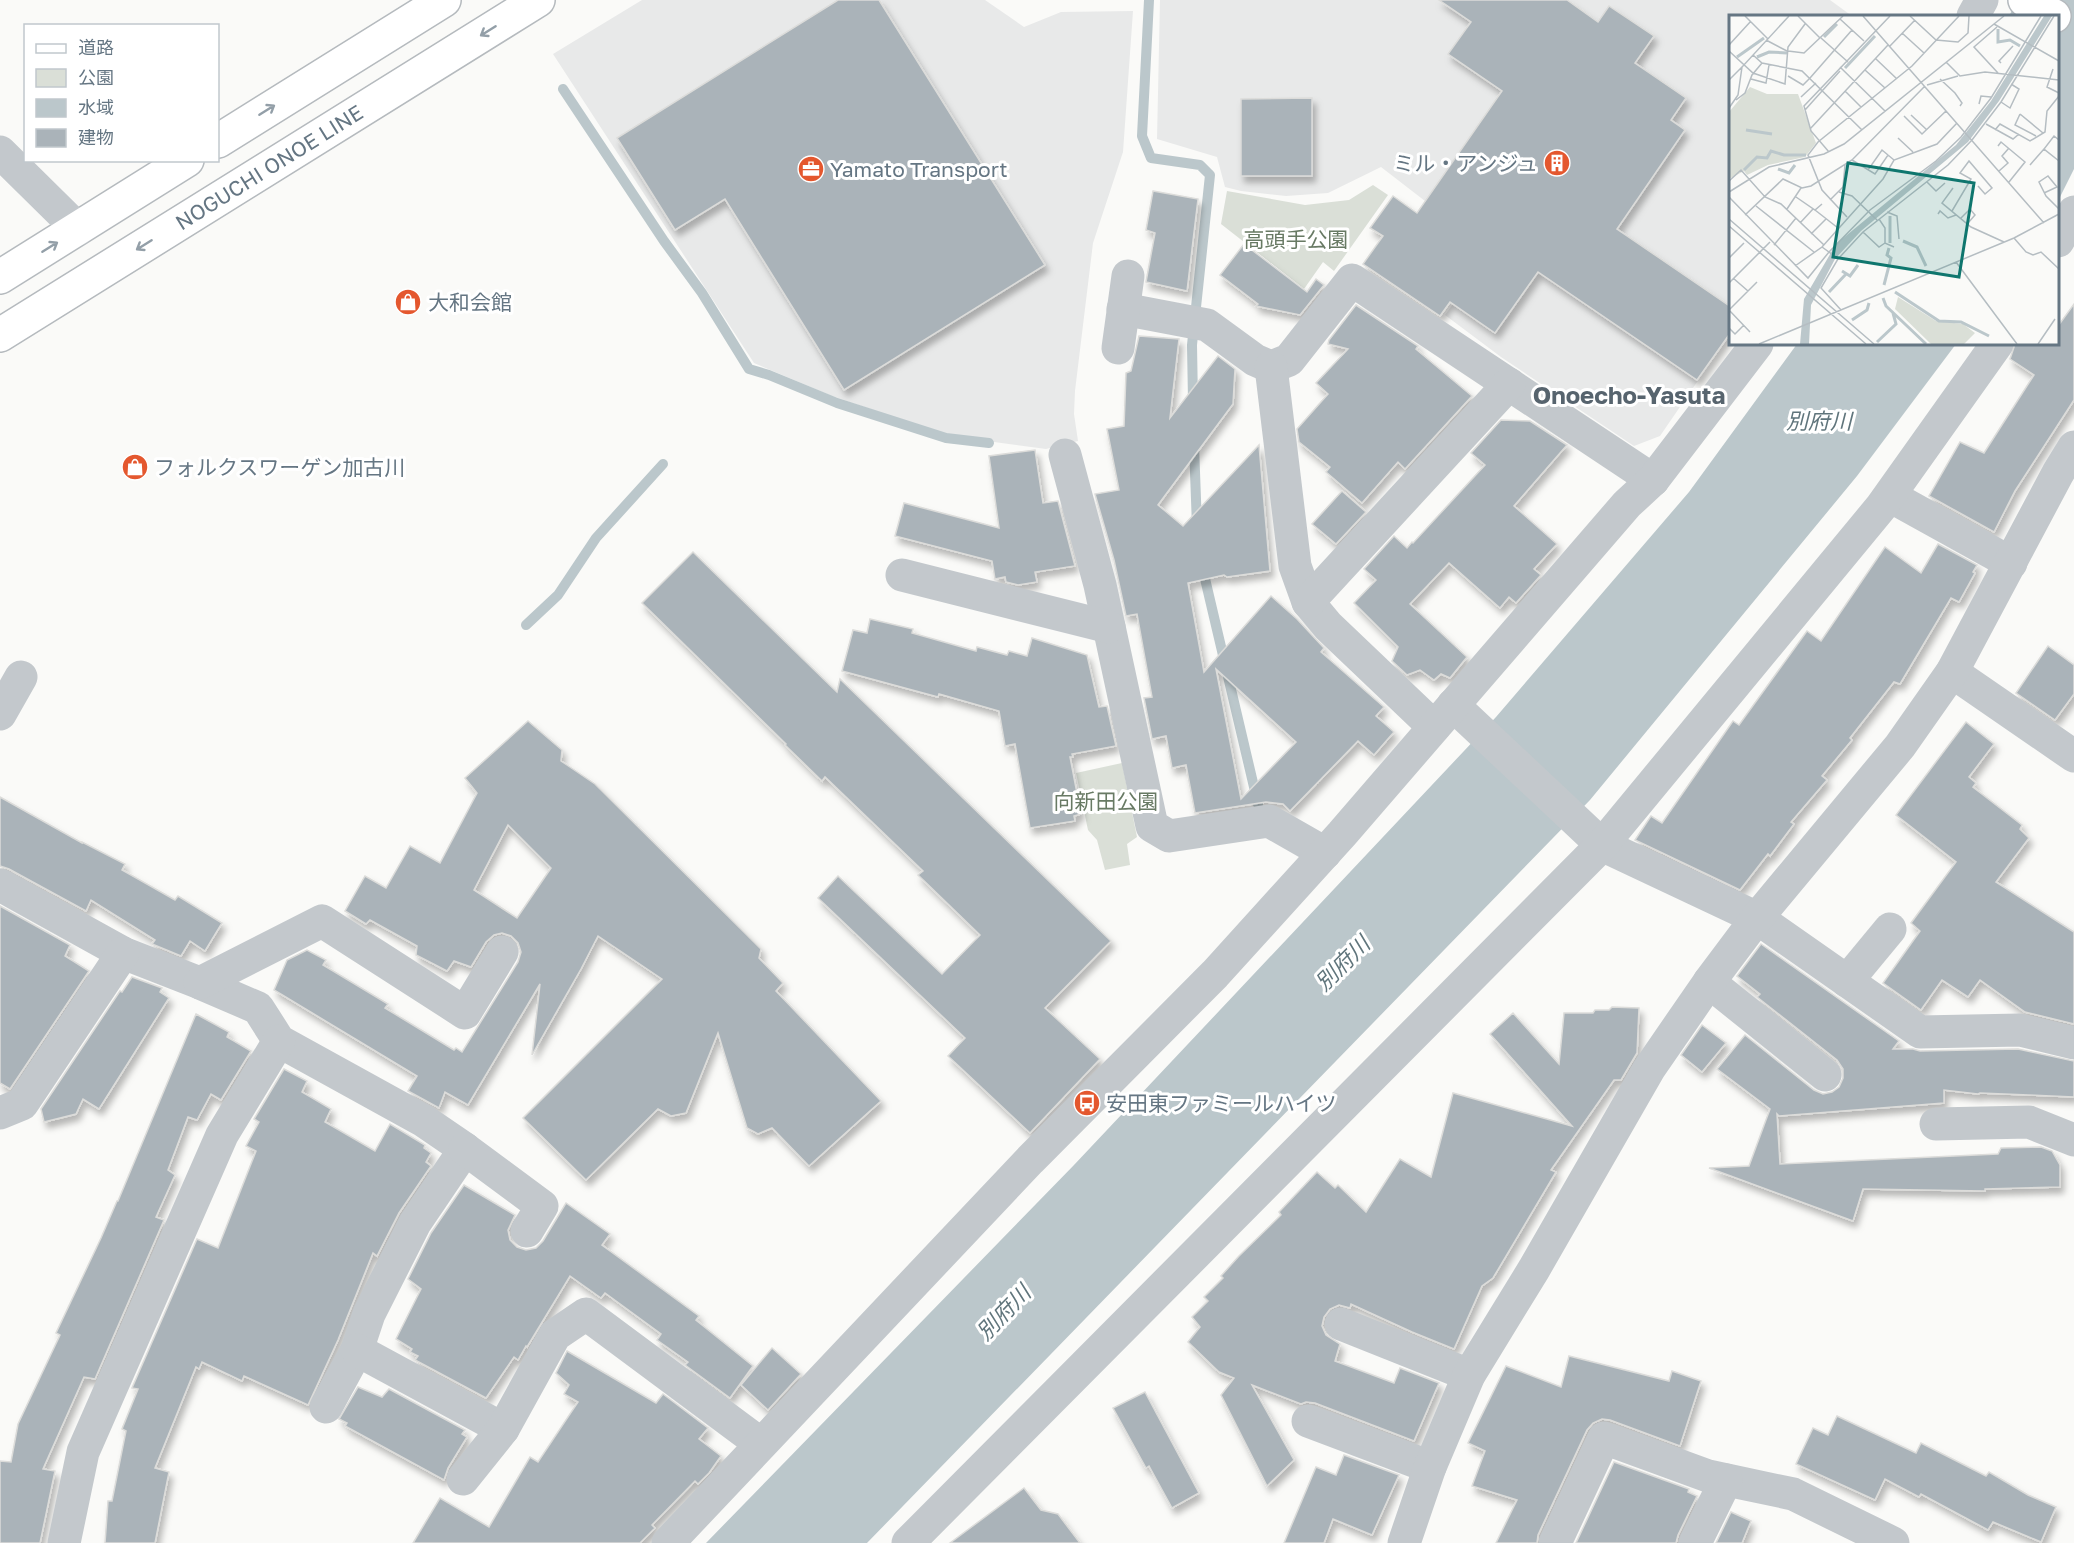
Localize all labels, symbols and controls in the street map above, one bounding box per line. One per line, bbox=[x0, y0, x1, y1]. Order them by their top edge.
inset map bbox=[1729, 15, 2059, 345]
legend bbox=[24, 24, 219, 162]
one-way arrow bbox=[480, 25, 497, 37]
text: 道路 bbox=[78, 36, 114, 58]
text: 公園 bbox=[78, 66, 114, 88]
text: 水域 bbox=[78, 96, 114, 118]
street label: NOGUCHI ONOE LINE bbox=[170, 99, 368, 235]
one-way arrow bbox=[258, 104, 275, 116]
text: 建物 bbox=[78, 126, 114, 148]
building icon: ミル・アンジュ bbox=[1542, 148, 1572, 178]
place label: ミル・アンジュ bbox=[1393, 150, 1538, 176]
office icon: Yamato Transport bbox=[796, 154, 826, 184]
place label: Yamato Transport bbox=[830, 156, 1008, 182]
park label: 高頭手公園 bbox=[1244, 226, 1349, 252]
one-way arrow bbox=[136, 239, 153, 251]
one-way arrow bbox=[41, 240, 58, 252]
shop icon: 大和会館 bbox=[393, 287, 423, 317]
place label: 大和会館 bbox=[428, 289, 512, 315]
district label: Onoecho-Yasuta bbox=[1533, 380, 1725, 409]
water label: 別府川 bbox=[1786, 407, 1854, 434]
shop icon: フォルクスワーゲン加古川 bbox=[120, 452, 150, 482]
place label: フォルクスワーゲン加古川 bbox=[154, 454, 405, 480]
park label: 向新田公園 bbox=[1054, 788, 1159, 814]
water label: 別府川 bbox=[1309, 929, 1376, 996]
bus stop icon: 安田東ファミールハイツ bbox=[1072, 1088, 1102, 1118]
place label: 安田東ファミールハイツ bbox=[1106, 1090, 1337, 1116]
water label: 別府川 bbox=[970, 1277, 1037, 1345]

